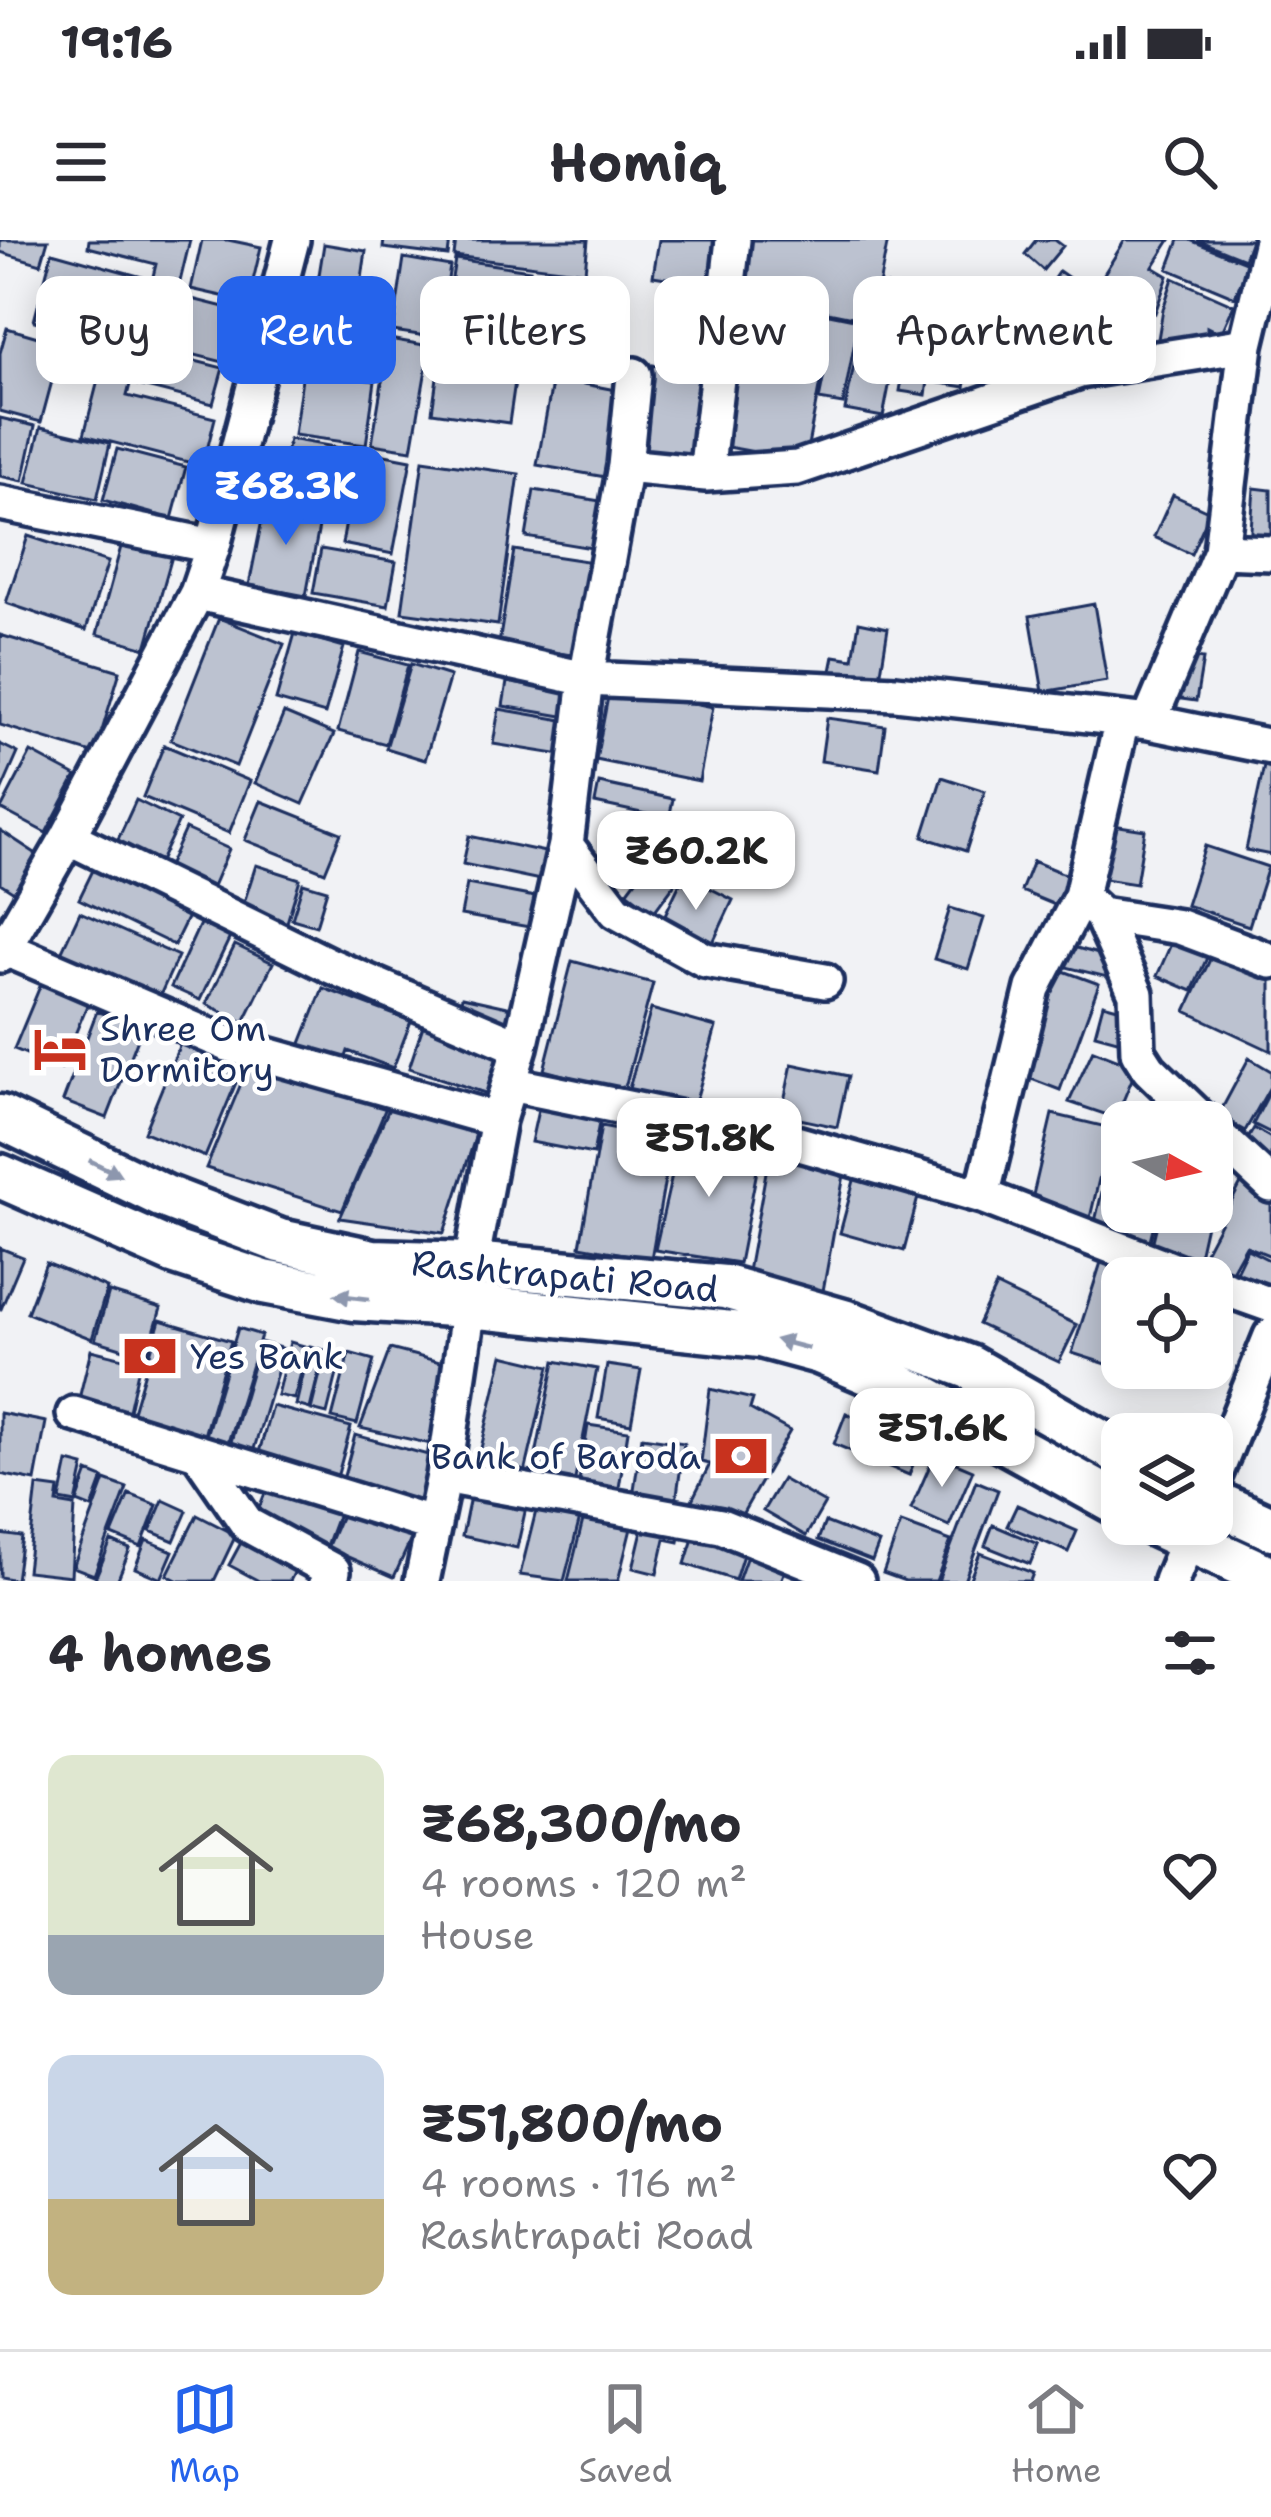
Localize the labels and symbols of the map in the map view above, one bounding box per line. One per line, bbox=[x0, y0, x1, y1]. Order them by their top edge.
pin: ₹68.3K bbox=[188, 446, 384, 548]
pin: ₹60.2K bbox=[598, 811, 794, 913]
place label: Shree Om Dormitory bbox=[100, 1004, 274, 1094]
hotel icon: Shree Om Dormitory bbox=[31, 1020, 89, 1078]
pin: ₹51.8K bbox=[611, 1098, 807, 1200]
north arrow bbox=[1101, 1101, 1233, 1233]
one-way arrow bbox=[88, 1158, 123, 1178]
street label: Rashtrapati Road bbox=[409, 1238, 721, 1314]
one-way arrow bbox=[333, 1288, 371, 1307]
bank icon: Yes Bank bbox=[121, 1327, 179, 1385]
place label: Yes Bank bbox=[190, 1332, 344, 1381]
one-way arrow bbox=[773, 1334, 810, 1353]
pin: ₹51.6K bbox=[844, 1388, 1040, 1490]
bank icon: Bank of Baroda bbox=[712, 1427, 770, 1485]
place label: Bank of Baroda bbox=[431, 1432, 701, 1481]

